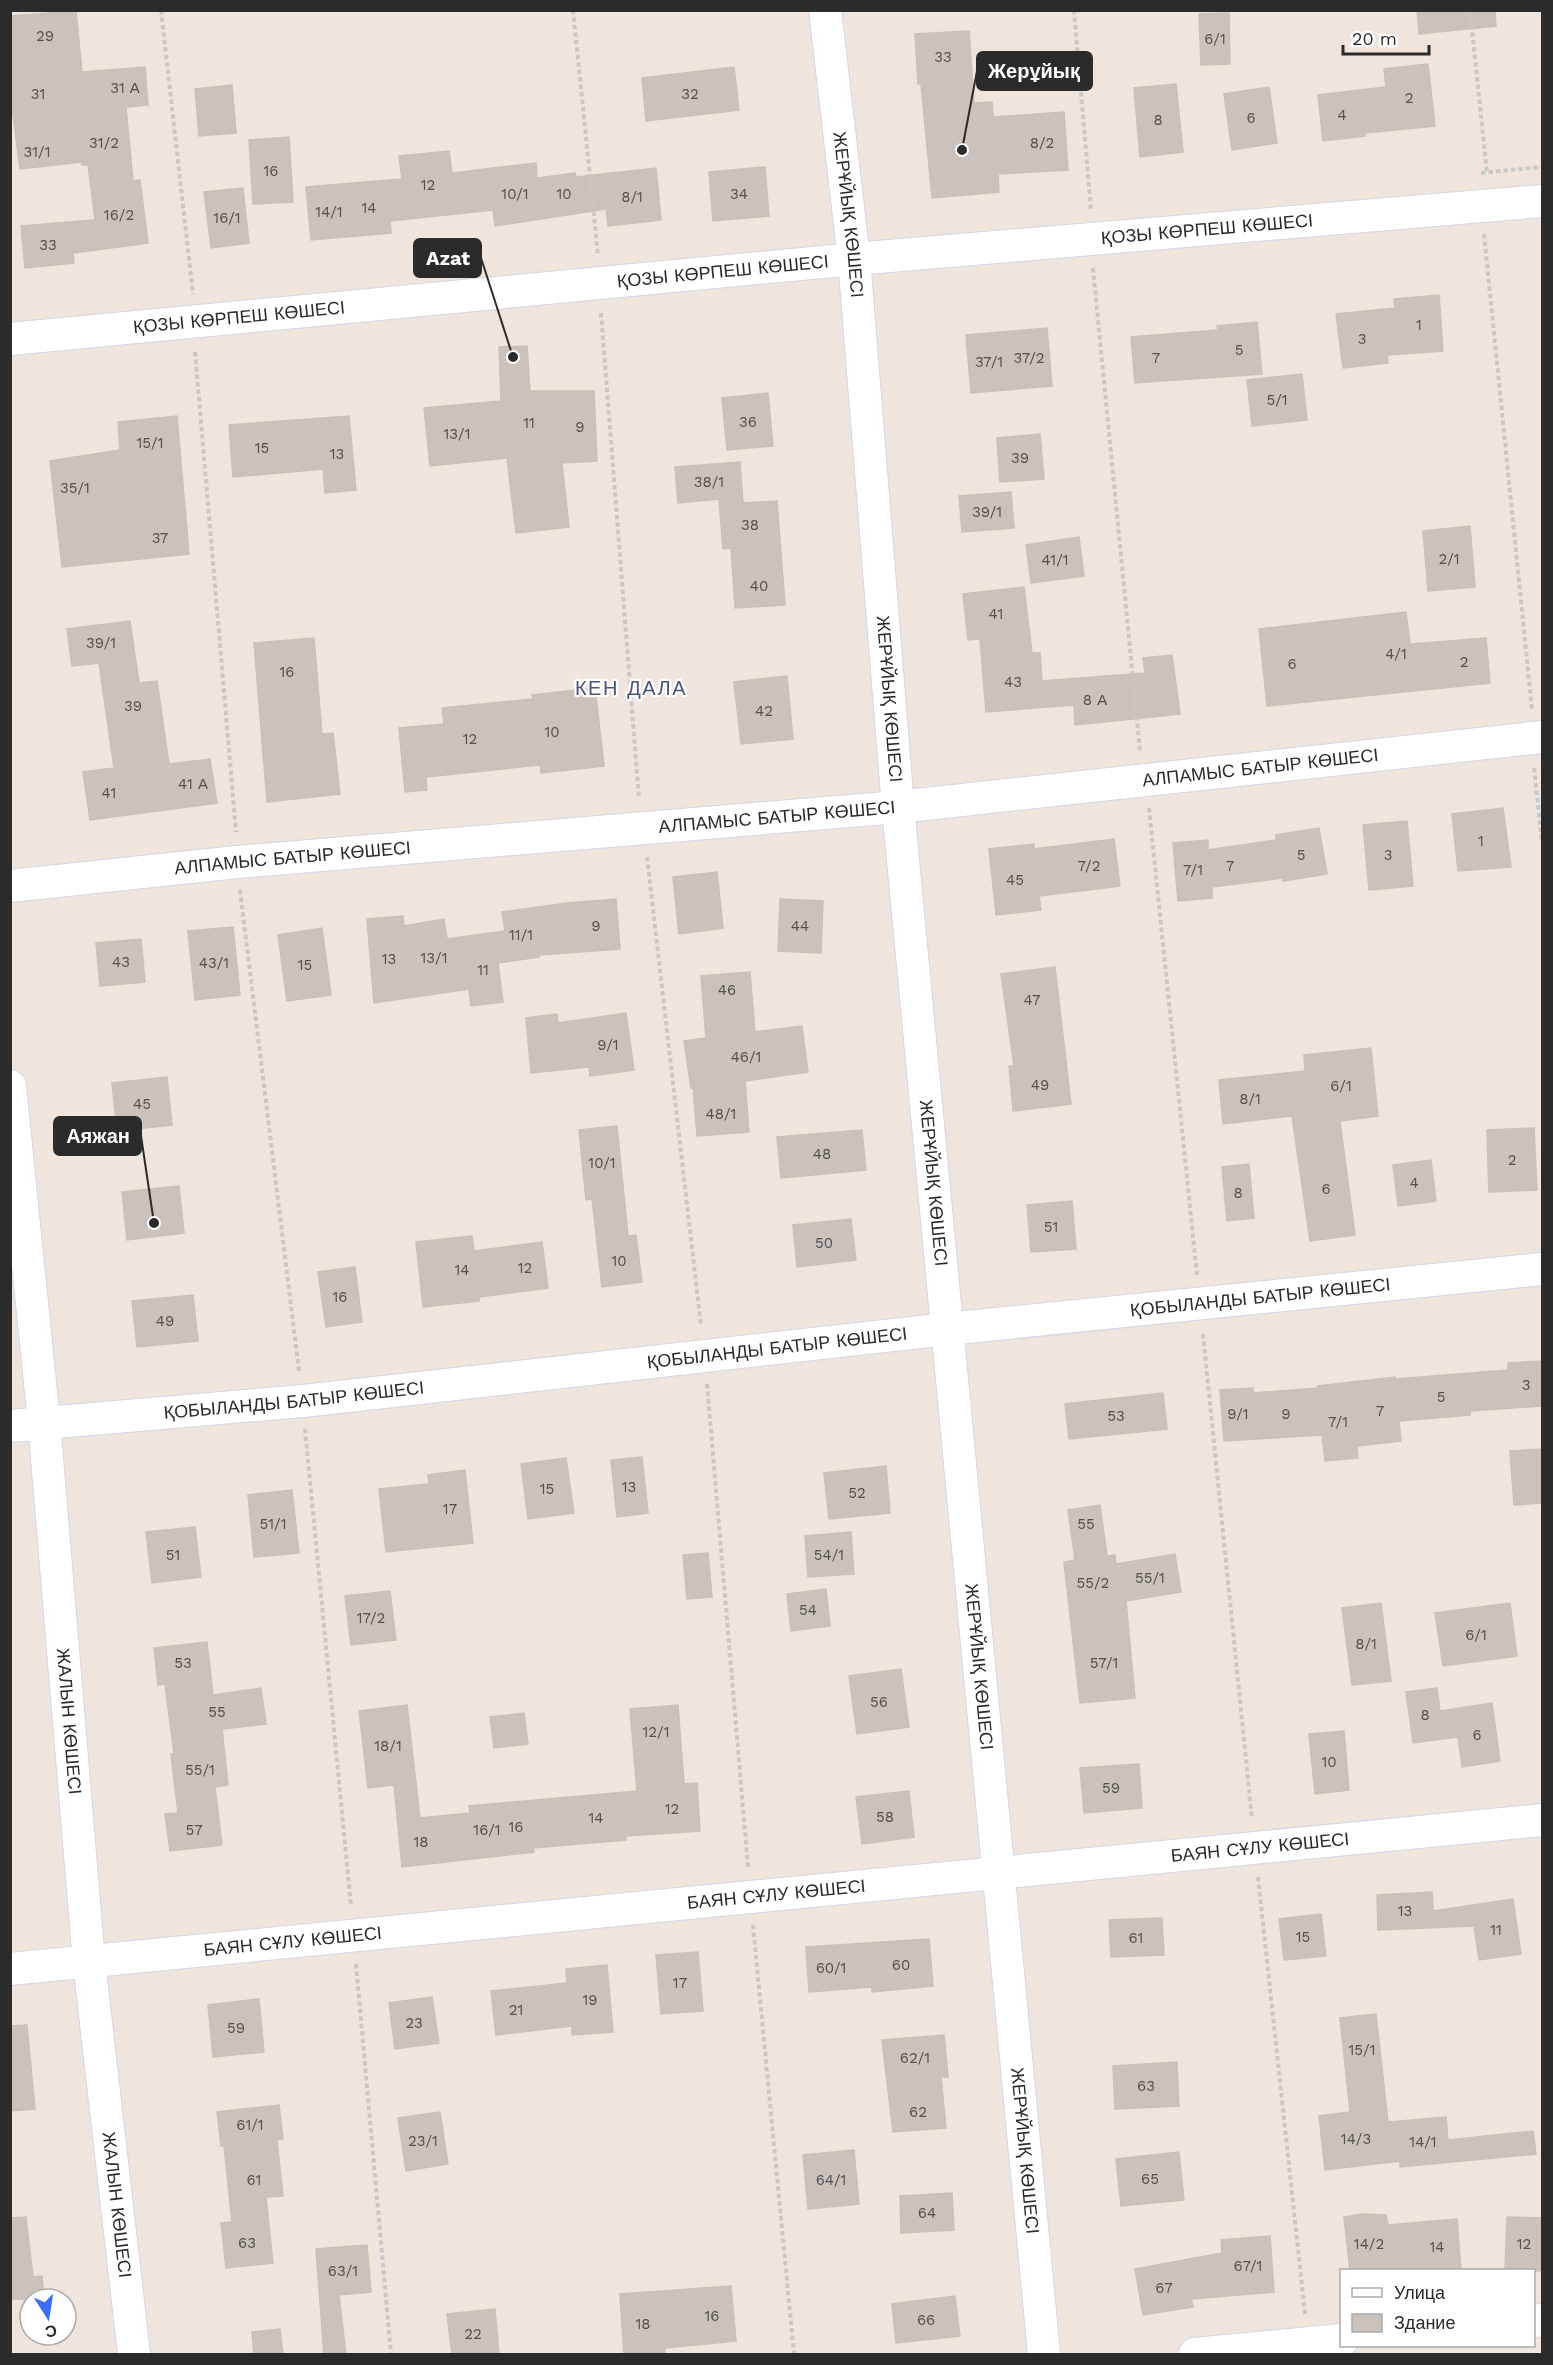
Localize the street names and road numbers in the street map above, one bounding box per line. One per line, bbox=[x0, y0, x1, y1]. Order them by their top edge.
street label: ЖЕРҰЙЫҚ КӨШЕСІ bbox=[829, 130, 868, 299]
street label: ҚОЗЫ КӨРПЕШ КӨШЕСІ bbox=[1100, 209, 1314, 248]
street label: ҚОЗЫ КӨРПЕШ КӨШЕСІ bbox=[616, 250, 830, 291]
street label: ҚОЗЫ КӨРПЕШ КӨШЕСІ bbox=[132, 296, 346, 337]
street label: ЖЕРҰЙЫҚ КӨШЕСІ bbox=[873, 615, 907, 783]
street label: АЛПАМЫС БАТЫР КӨШЕСІ bbox=[1141, 744, 1379, 790]
street label: АЛПАМЫС БАТЫР КӨШЕСІ bbox=[658, 796, 896, 837]
street label: АЛПАМЫС БАТЫР КӨШЕСІ bbox=[173, 837, 412, 879]
street label: ЖЕРҰЙЫҚ КӨШЕСІ bbox=[916, 1099, 952, 1267]
street label: ҚОБЫЛАНДЫ БАТЫР КӨШЕСІ bbox=[1129, 1273, 1391, 1320]
street label: ҚОБЫЛАНДЫ БАТЫР КӨШЕСІ bbox=[646, 1323, 908, 1372]
street label: ҚОБЫЛАНДЫ БАТЫР КӨШЕСІ bbox=[163, 1377, 425, 1423]
street label: ЖЕРҰЙЫҚ КӨШЕСІ bbox=[961, 1582, 998, 1751]
street label: ЖАЛЫН КӨШЕСІ bbox=[53, 1647, 86, 1795]
street label: БАЯН СҰЛУ КӨШЕСІ bbox=[1170, 1828, 1350, 1866]
street label: БАЯН СҰЛУ КӨШЕСІ bbox=[686, 1875, 866, 1913]
street label: БАЯН СҰЛУ КӨШЕСІ bbox=[203, 1922, 383, 1960]
street label: ЖЕРҰЙЫҚ КӨШЕСІ bbox=[1007, 2066, 1044, 2235]
street label: ЖАЛЫН КӨШЕСІ bbox=[99, 2131, 136, 2279]

